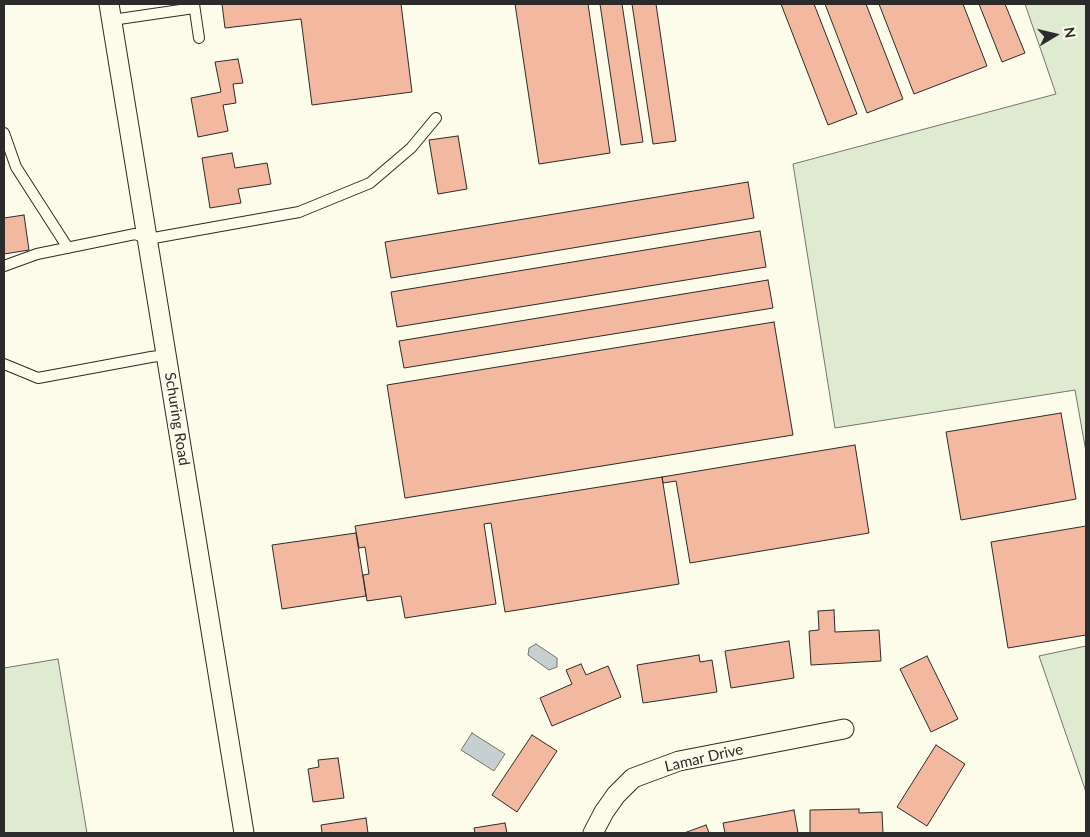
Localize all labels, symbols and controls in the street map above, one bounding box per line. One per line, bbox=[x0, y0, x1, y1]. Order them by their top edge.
north arrow bbox=[1030, 10, 1080, 60]
text: N bbox=[1061, 26, 1080, 39]
street label: Schuring Road bbox=[161, 371, 193, 467]
street label: Lamar Drive bbox=[663, 740, 745, 776]

